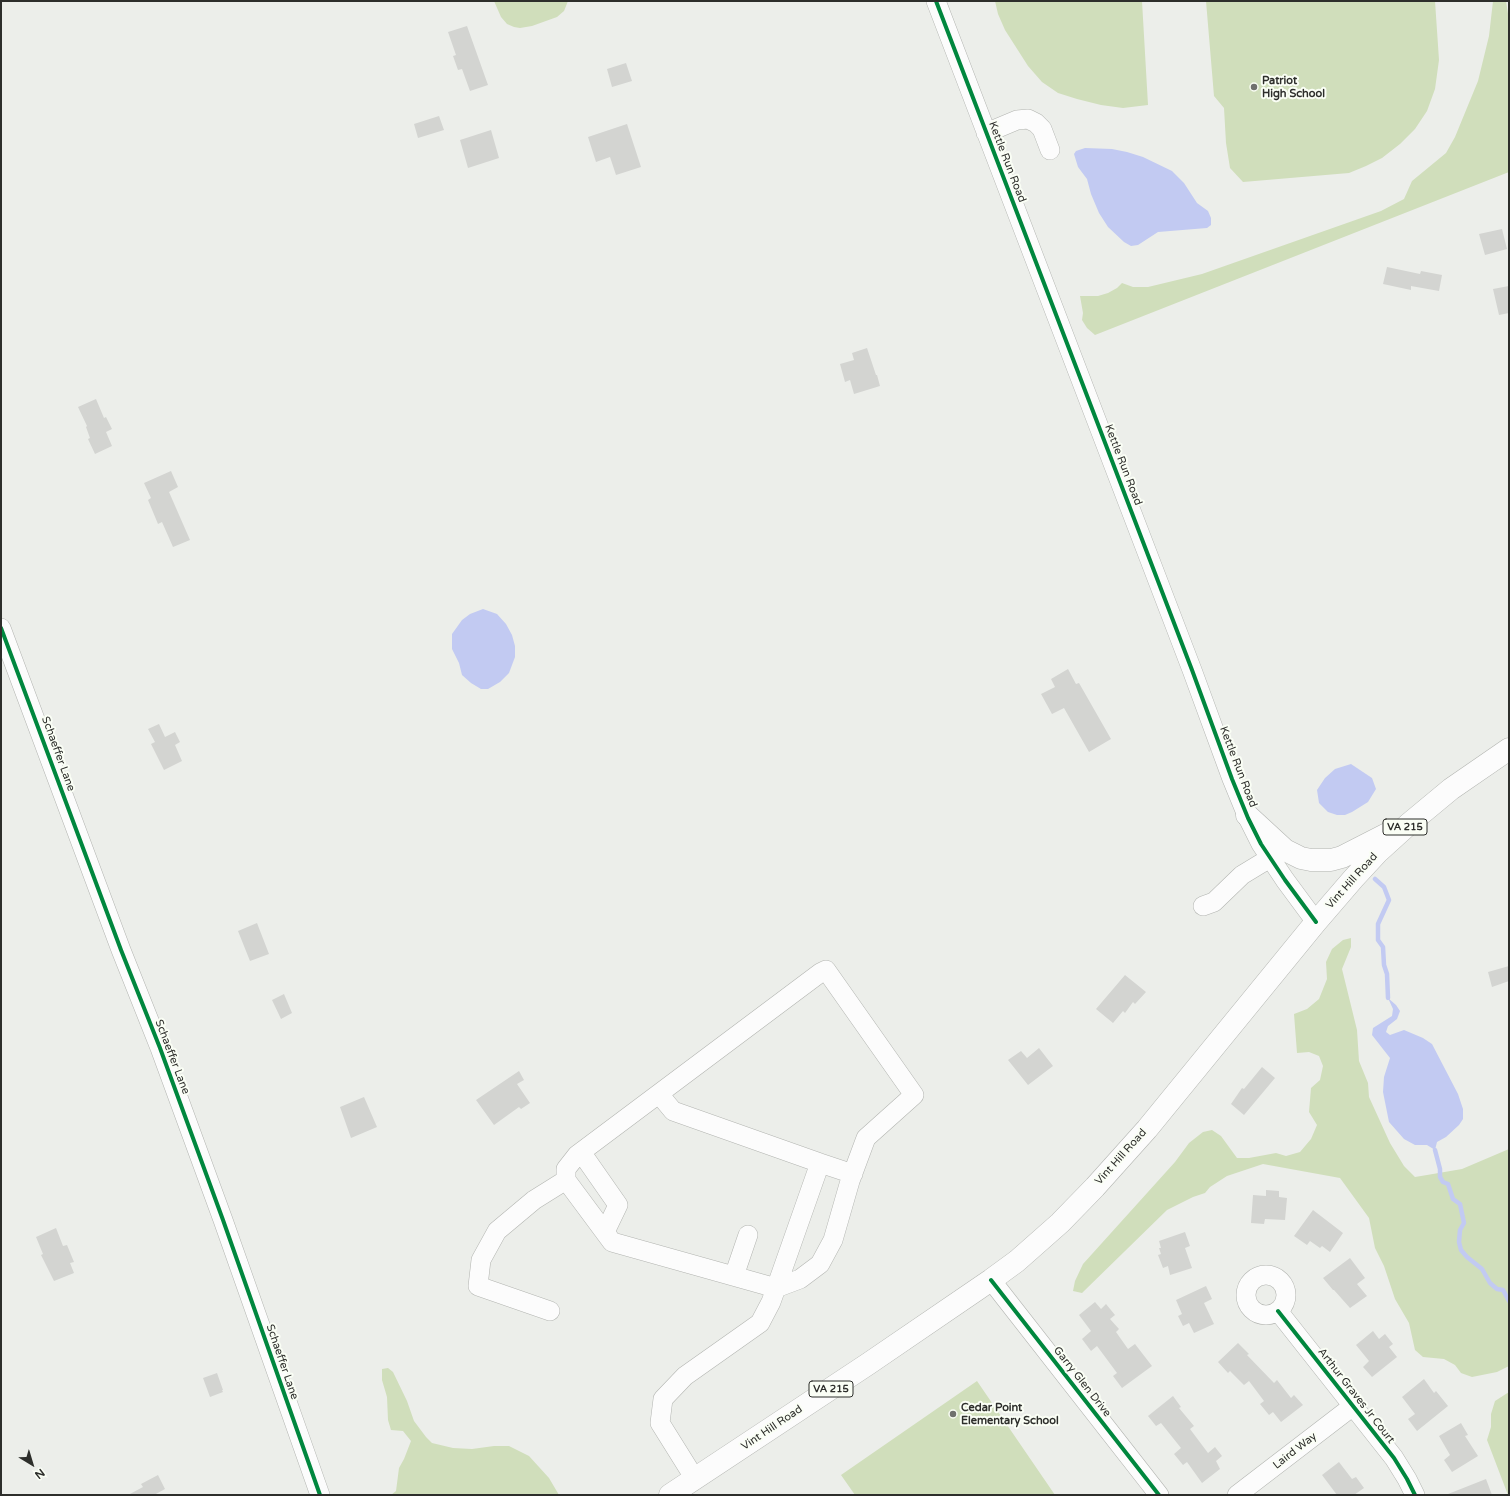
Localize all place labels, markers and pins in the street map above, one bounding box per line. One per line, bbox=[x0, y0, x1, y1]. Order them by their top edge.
place label: Patriot High School bbox=[1262, 74, 1325, 100]
marker: Patriot High School bbox=[1249, 82, 1259, 92]
place label: Cedar Point Elementary School bbox=[961, 1401, 1059, 1427]
marker: Cedar Point Elementary School bbox=[948, 1409, 958, 1419]

